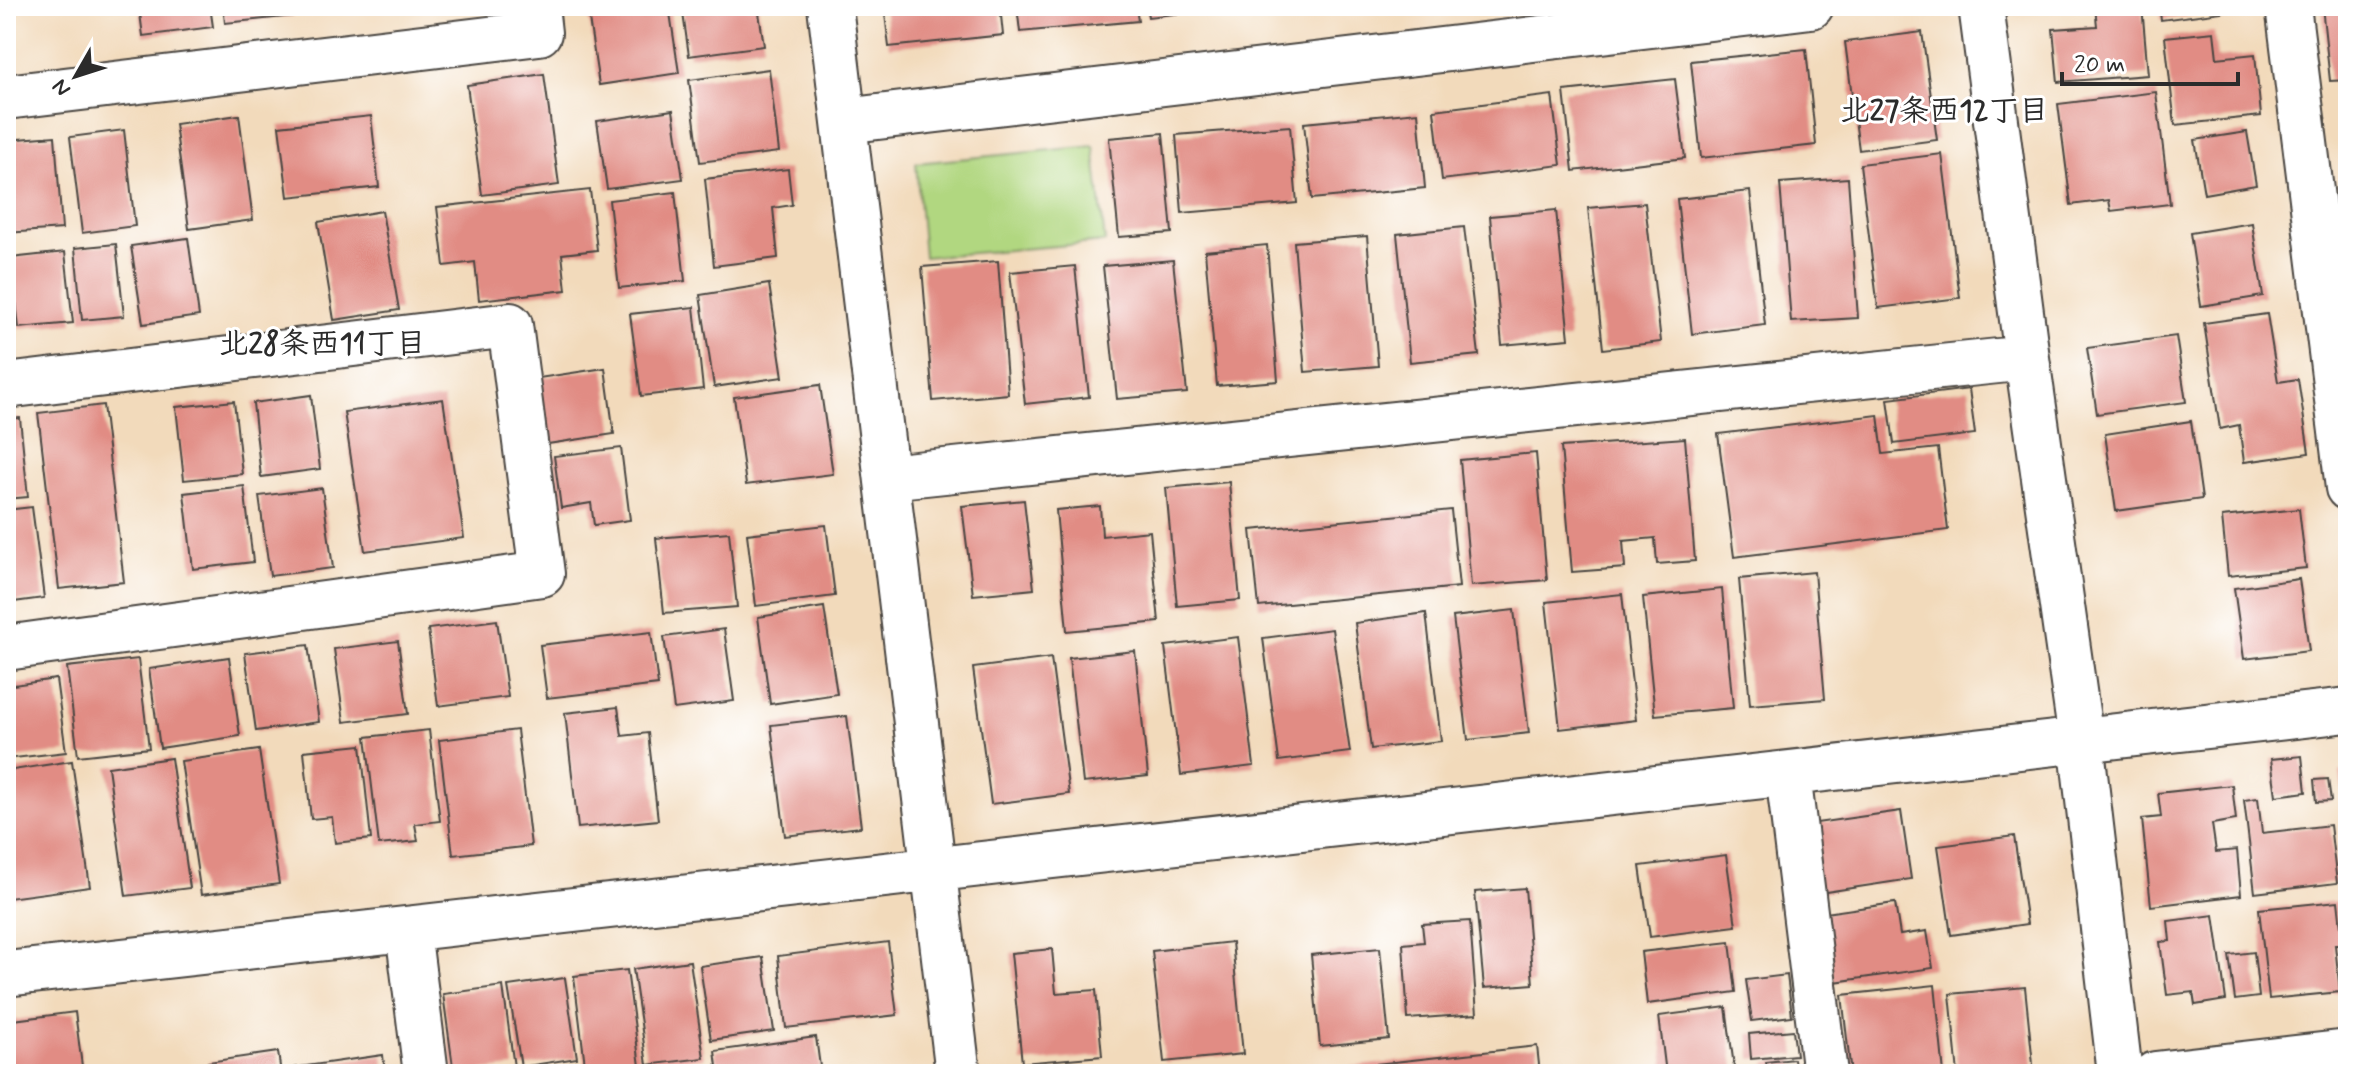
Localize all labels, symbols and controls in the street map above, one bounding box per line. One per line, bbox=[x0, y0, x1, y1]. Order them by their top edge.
north arrow bbox=[36, 36, 116, 116]
scale bar bbox=[2062, 36, 2238, 86]
text: 20 m bbox=[2074, 50, 2125, 81]
text: N bbox=[47, 73, 78, 102]
district label: 北27条西12丁目 bbox=[1839, 92, 2049, 131]
district label: 北28条西11丁目 bbox=[218, 325, 426, 364]

